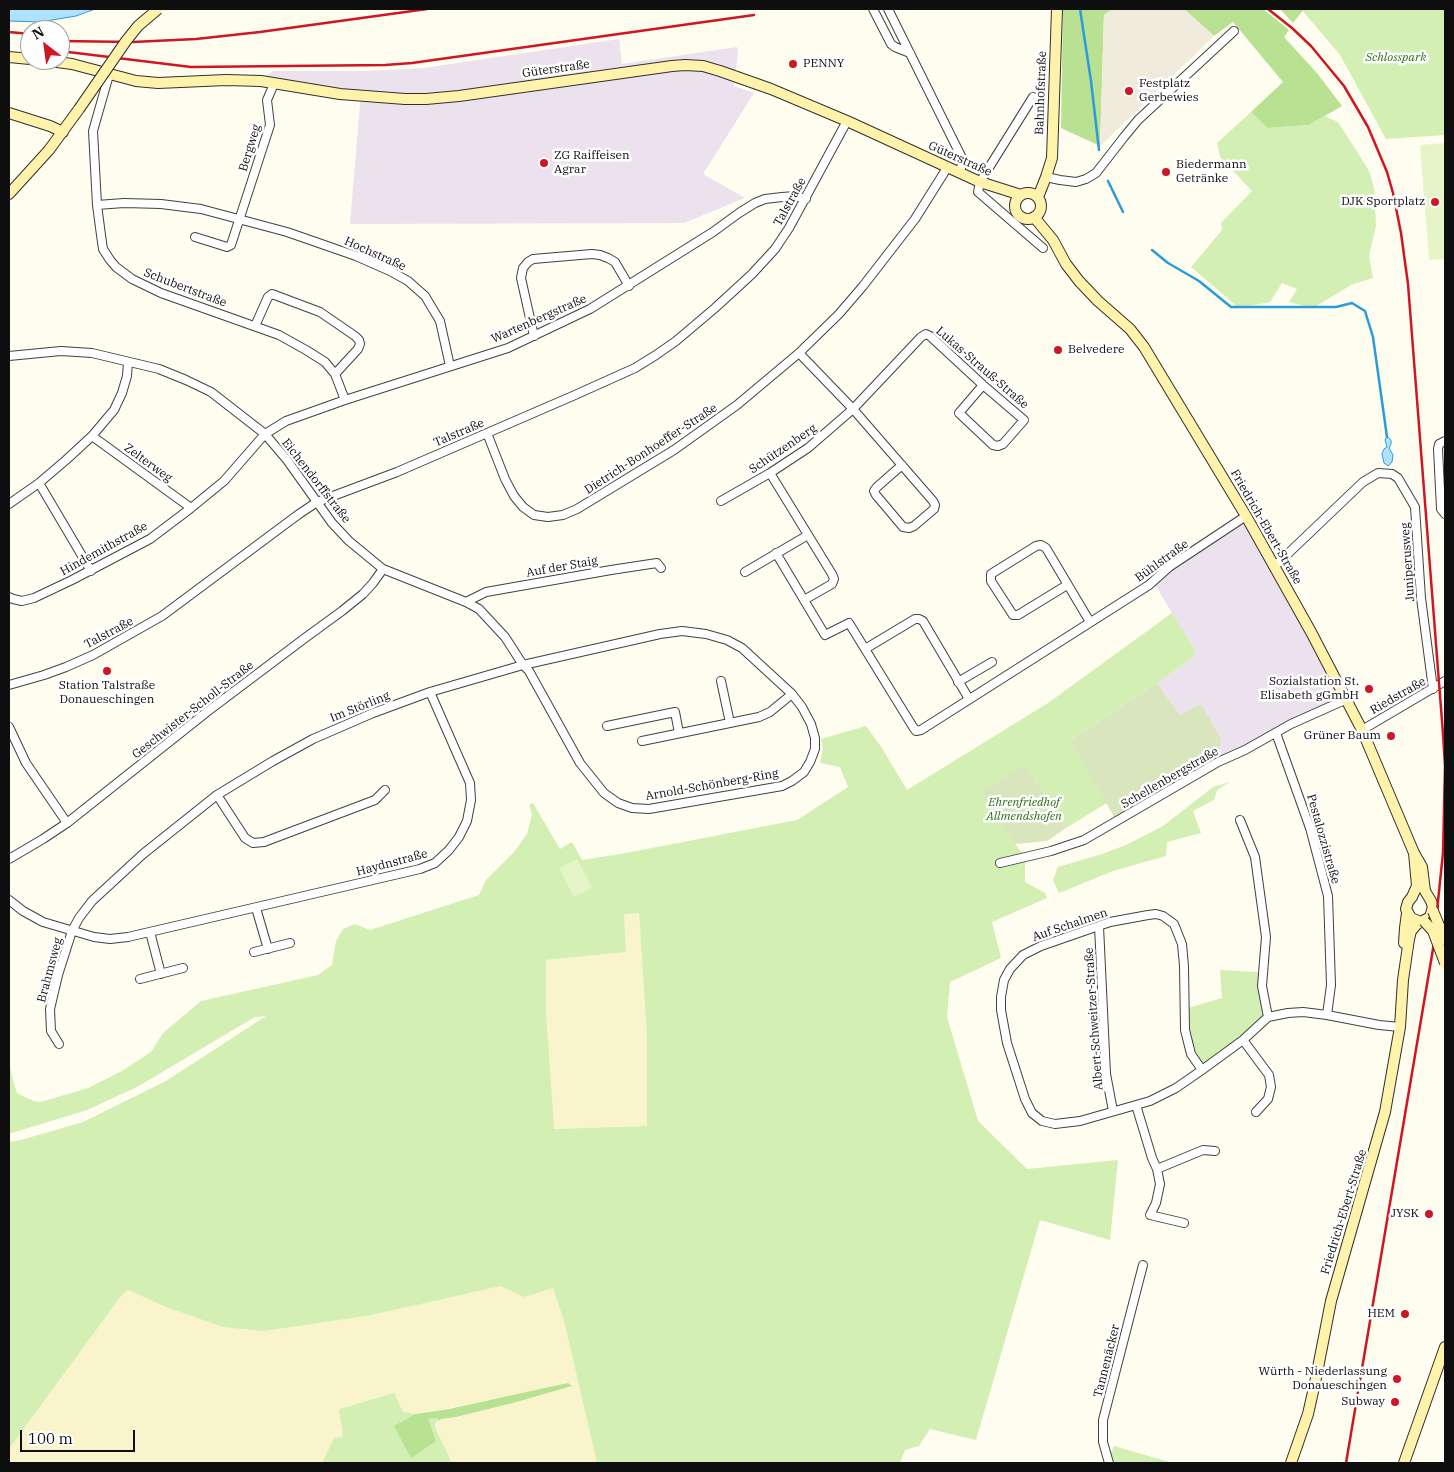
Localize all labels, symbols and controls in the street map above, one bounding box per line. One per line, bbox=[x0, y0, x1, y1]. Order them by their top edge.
north arrow bbox=[20, 20, 70, 70]
text: N bbox=[29, 22, 47, 43]
street label: Bahnhofstraße bbox=[1032, 51, 1050, 135]
park label: Schlosspark bbox=[1366, 51, 1426, 65]
street label: Güterstraße bbox=[521, 57, 591, 81]
place label: PENNY bbox=[803, 57, 844, 71]
marker: PENNY bbox=[787, 58, 799, 70]
place label: Festplatz Gerbewies bbox=[1139, 77, 1199, 105]
marker: Festplatz Gerbewies bbox=[1123, 85, 1135, 97]
street label: Bergweg bbox=[236, 123, 264, 173]
street label: Güterstraße bbox=[926, 139, 994, 179]
place label: ZG Raiffeisen Agrar bbox=[554, 149, 630, 177]
marker: ZG Raiffeisen Agrar bbox=[538, 157, 550, 169]
place label: Biedermann Getränke bbox=[1176, 158, 1247, 186]
marker: Biedermann Getränke bbox=[1160, 166, 1172, 178]
street label: Talstraße bbox=[771, 175, 809, 229]
place label: DJK Sportplatz bbox=[1341, 195, 1425, 209]
marker: DJK Sportplatz bbox=[1429, 196, 1441, 208]
street label: Hochstraße bbox=[342, 234, 408, 274]
street label: Schubertstraße bbox=[142, 266, 228, 310]
street label: Wartenbergstraße bbox=[489, 292, 589, 346]
street label: Lukas-Strauß-Straße bbox=[933, 324, 1031, 412]
place label: Belvedere bbox=[1068, 343, 1124, 357]
marker: Belvedere bbox=[1052, 344, 1064, 356]
street label: Dietrich-Bonhoeffer-Straße bbox=[582, 401, 720, 497]
street label: Talstraße bbox=[432, 416, 486, 450]
street label: Schützenberg bbox=[747, 421, 819, 477]
street label: Eichendorffstraße bbox=[279, 436, 353, 526]
street label: Zelterweg bbox=[121, 441, 175, 485]
street label: Friedrich-Ebert-Straße bbox=[1227, 467, 1305, 587]
street label: Hindemithstraße bbox=[58, 519, 150, 579]
street label: Juniperusweg bbox=[1398, 522, 1418, 602]
street label: Bühlstraße bbox=[1133, 537, 1191, 585]
street label: Auf der Staig bbox=[525, 554, 599, 580]
street label: Talstraße bbox=[82, 614, 136, 652]
street label: Geschwister-Scholl-Straße bbox=[129, 658, 257, 762]
marker: Station Talstraße Donaueschingen bbox=[101, 665, 113, 677]
street label: Riedstraße bbox=[1368, 674, 1428, 718]
place label: Sozialstation St. Elisabeth gGmbH bbox=[1260, 675, 1359, 703]
place label: Station Talstraße Donaueschingen bbox=[59, 679, 155, 707]
marker: Sozialstation St. Elisabeth gGmbH bbox=[1363, 683, 1375, 695]
street label: Im Störling bbox=[328, 688, 392, 726]
place label: Grüner Baum bbox=[1304, 729, 1381, 743]
marker: Grüner Baum bbox=[1385, 730, 1397, 742]
street label: Schellenbergstraße bbox=[1119, 744, 1221, 812]
street label: Arnold-Schönberg-Ring bbox=[644, 766, 780, 804]
street label: Pestalozzistraße bbox=[1303, 793, 1343, 885]
park label: Ehrenfriedhof Allmendshofen bbox=[986, 796, 1062, 824]
street label: Haydnstraße bbox=[355, 847, 429, 879]
street label: Auf Schalmen bbox=[1030, 905, 1110, 945]
street label: Brahmsweg bbox=[34, 936, 66, 1004]
street label: Albert-Schweitzer-Straße bbox=[1082, 947, 1106, 1091]
street label: Friedrich-Ebert-Straße bbox=[1318, 1148, 1370, 1276]
place label: JYSK bbox=[1391, 1207, 1419, 1221]
marker: JYSK bbox=[1423, 1208, 1435, 1220]
place label: HEM bbox=[1367, 1307, 1395, 1321]
marker: HEM bbox=[1399, 1308, 1411, 1320]
street label: Tannenäcker bbox=[1091, 1323, 1123, 1399]
place label: Würth - Niederlassung Donaueschingen bbox=[1259, 1365, 1387, 1393]
marker: Würth - Niederlassung Donaueschingen bbox=[1391, 1373, 1403, 1385]
place label: Subway bbox=[1341, 1395, 1385, 1409]
marker: Subway bbox=[1389, 1396, 1401, 1408]
scale bar bbox=[22, 1420, 138, 1452]
text: 100 m bbox=[28, 1429, 73, 1448]

